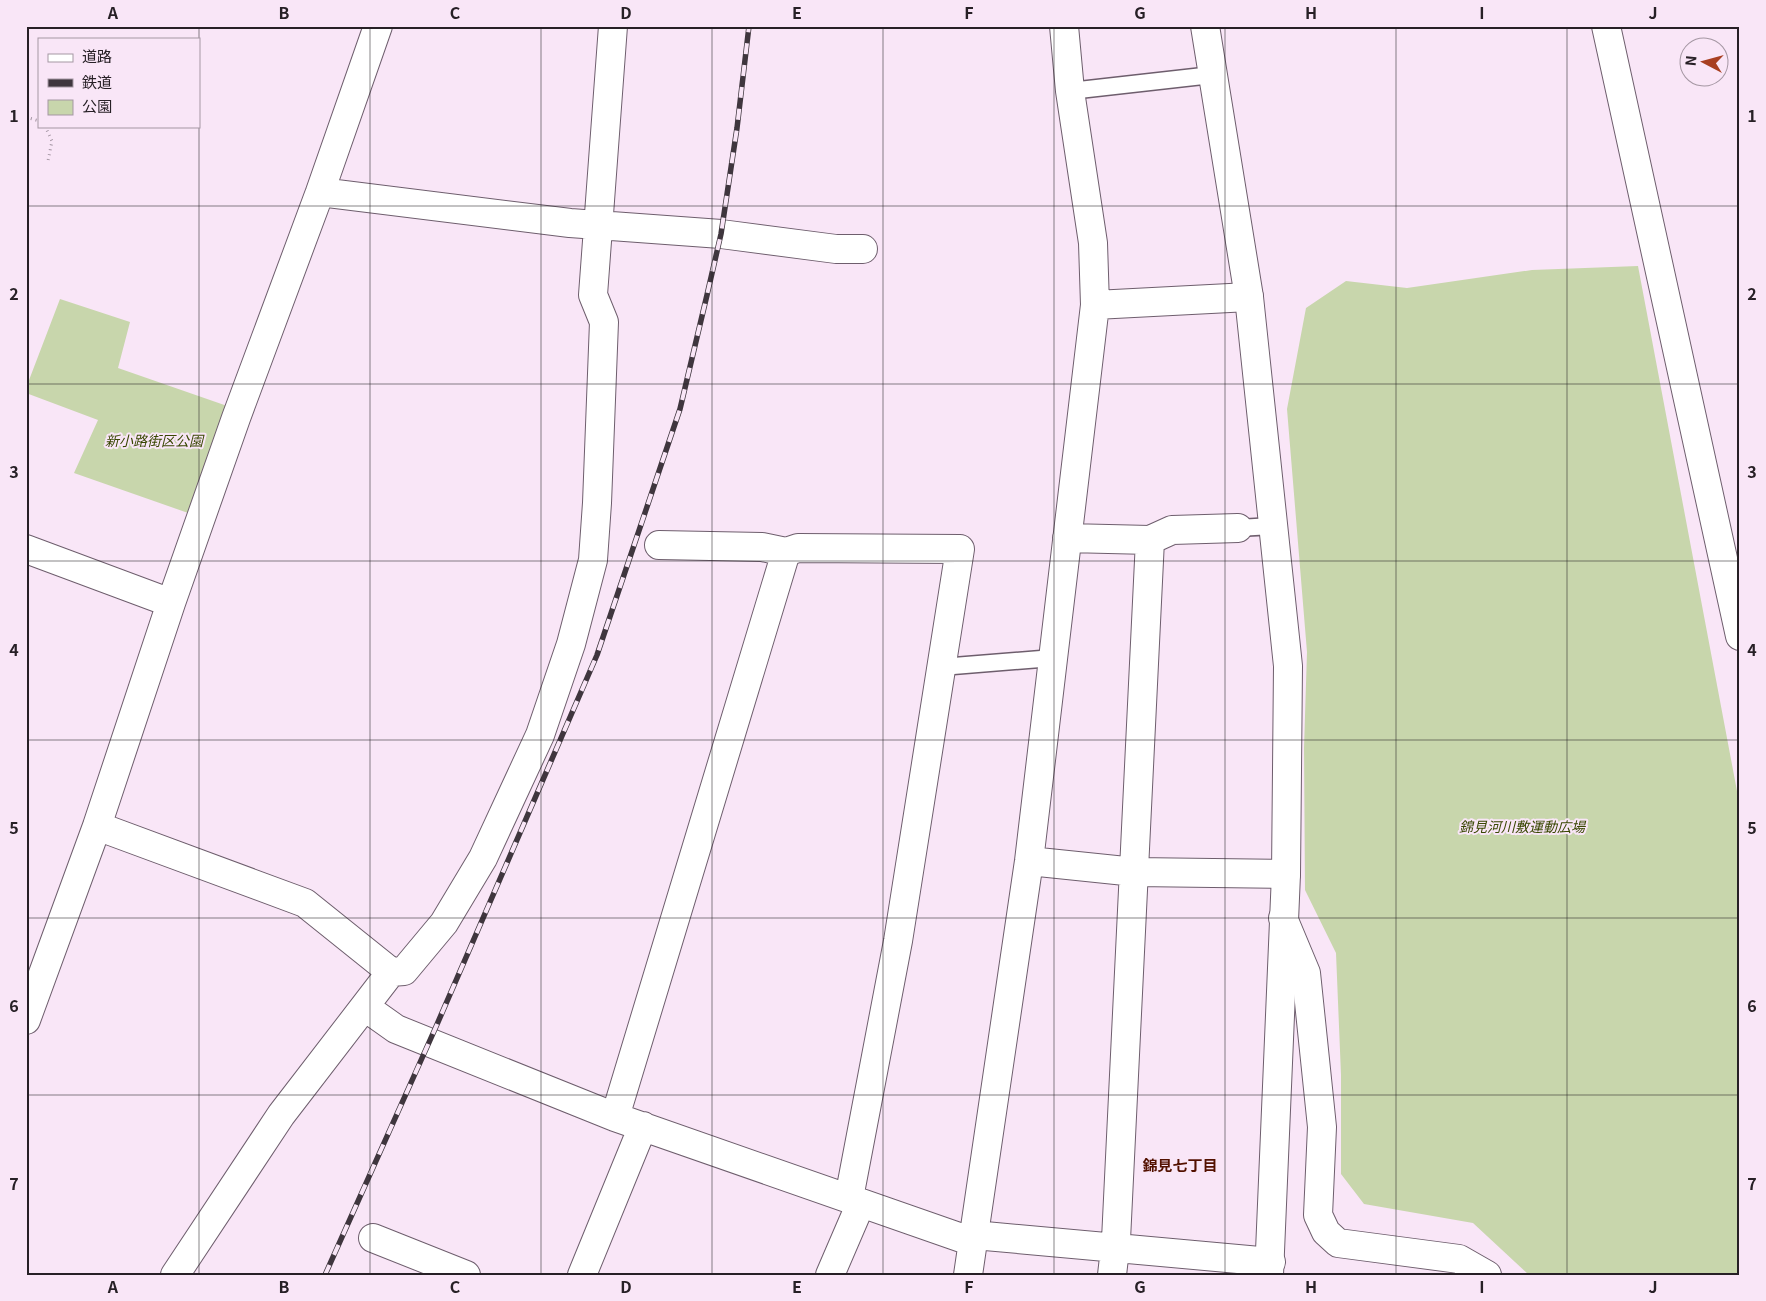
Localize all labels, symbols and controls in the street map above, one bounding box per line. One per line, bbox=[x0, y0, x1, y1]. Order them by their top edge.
text: A bbox=[107, 0, 119, 24]
text: B bbox=[279, 0, 290, 24]
text: C bbox=[450, 0, 461, 24]
text: D bbox=[620, 0, 632, 24]
text: E bbox=[792, 0, 802, 24]
text: F bbox=[964, 0, 974, 24]
text: G bbox=[1134, 0, 1146, 24]
text: H bbox=[1305, 0, 1317, 24]
text: I bbox=[1479, 0, 1485, 24]
text: J bbox=[1648, 0, 1658, 24]
legend bbox=[38, 38, 200, 128]
north arrow bbox=[1678, 38, 1728, 88]
text: 道路 bbox=[82, 45, 112, 66]
text: N bbox=[1680, 54, 1701, 67]
text: 鉄道 bbox=[82, 71, 112, 92]
text: 公園 bbox=[82, 95, 112, 116]
text: 1 bbox=[9, 103, 19, 127]
text: 1 bbox=[1747, 103, 1757, 127]
text: 2 bbox=[9, 281, 19, 305]
text: 2 bbox=[1747, 281, 1757, 305]
park label: 新小路街区公園 bbox=[105, 430, 205, 450]
text: 3 bbox=[9, 459, 19, 483]
text: 3 bbox=[1747, 459, 1757, 483]
text: 4 bbox=[9, 637, 19, 661]
text: 4 bbox=[1747, 637, 1757, 661]
text: 5 bbox=[9, 815, 19, 839]
text: 5 bbox=[1747, 815, 1757, 839]
park label: 錦見河川敷運動広場 bbox=[1459, 816, 1587, 836]
text: 6 bbox=[9, 993, 19, 1017]
text: 6 bbox=[1747, 993, 1757, 1017]
district label: 錦見七丁目 bbox=[1142, 1154, 1218, 1175]
text: 7 bbox=[9, 1171, 19, 1195]
text: 7 bbox=[1747, 1171, 1757, 1195]
text: A bbox=[107, 1274, 119, 1298]
text: B bbox=[279, 1274, 290, 1298]
text: C bbox=[450, 1274, 461, 1298]
text: D bbox=[620, 1274, 632, 1298]
text: E bbox=[792, 1274, 802, 1298]
text: F bbox=[964, 1274, 974, 1298]
text: G bbox=[1134, 1274, 1146, 1298]
text: H bbox=[1305, 1274, 1317, 1298]
text: I bbox=[1479, 1274, 1485, 1298]
text: J bbox=[1648, 1274, 1658, 1298]

